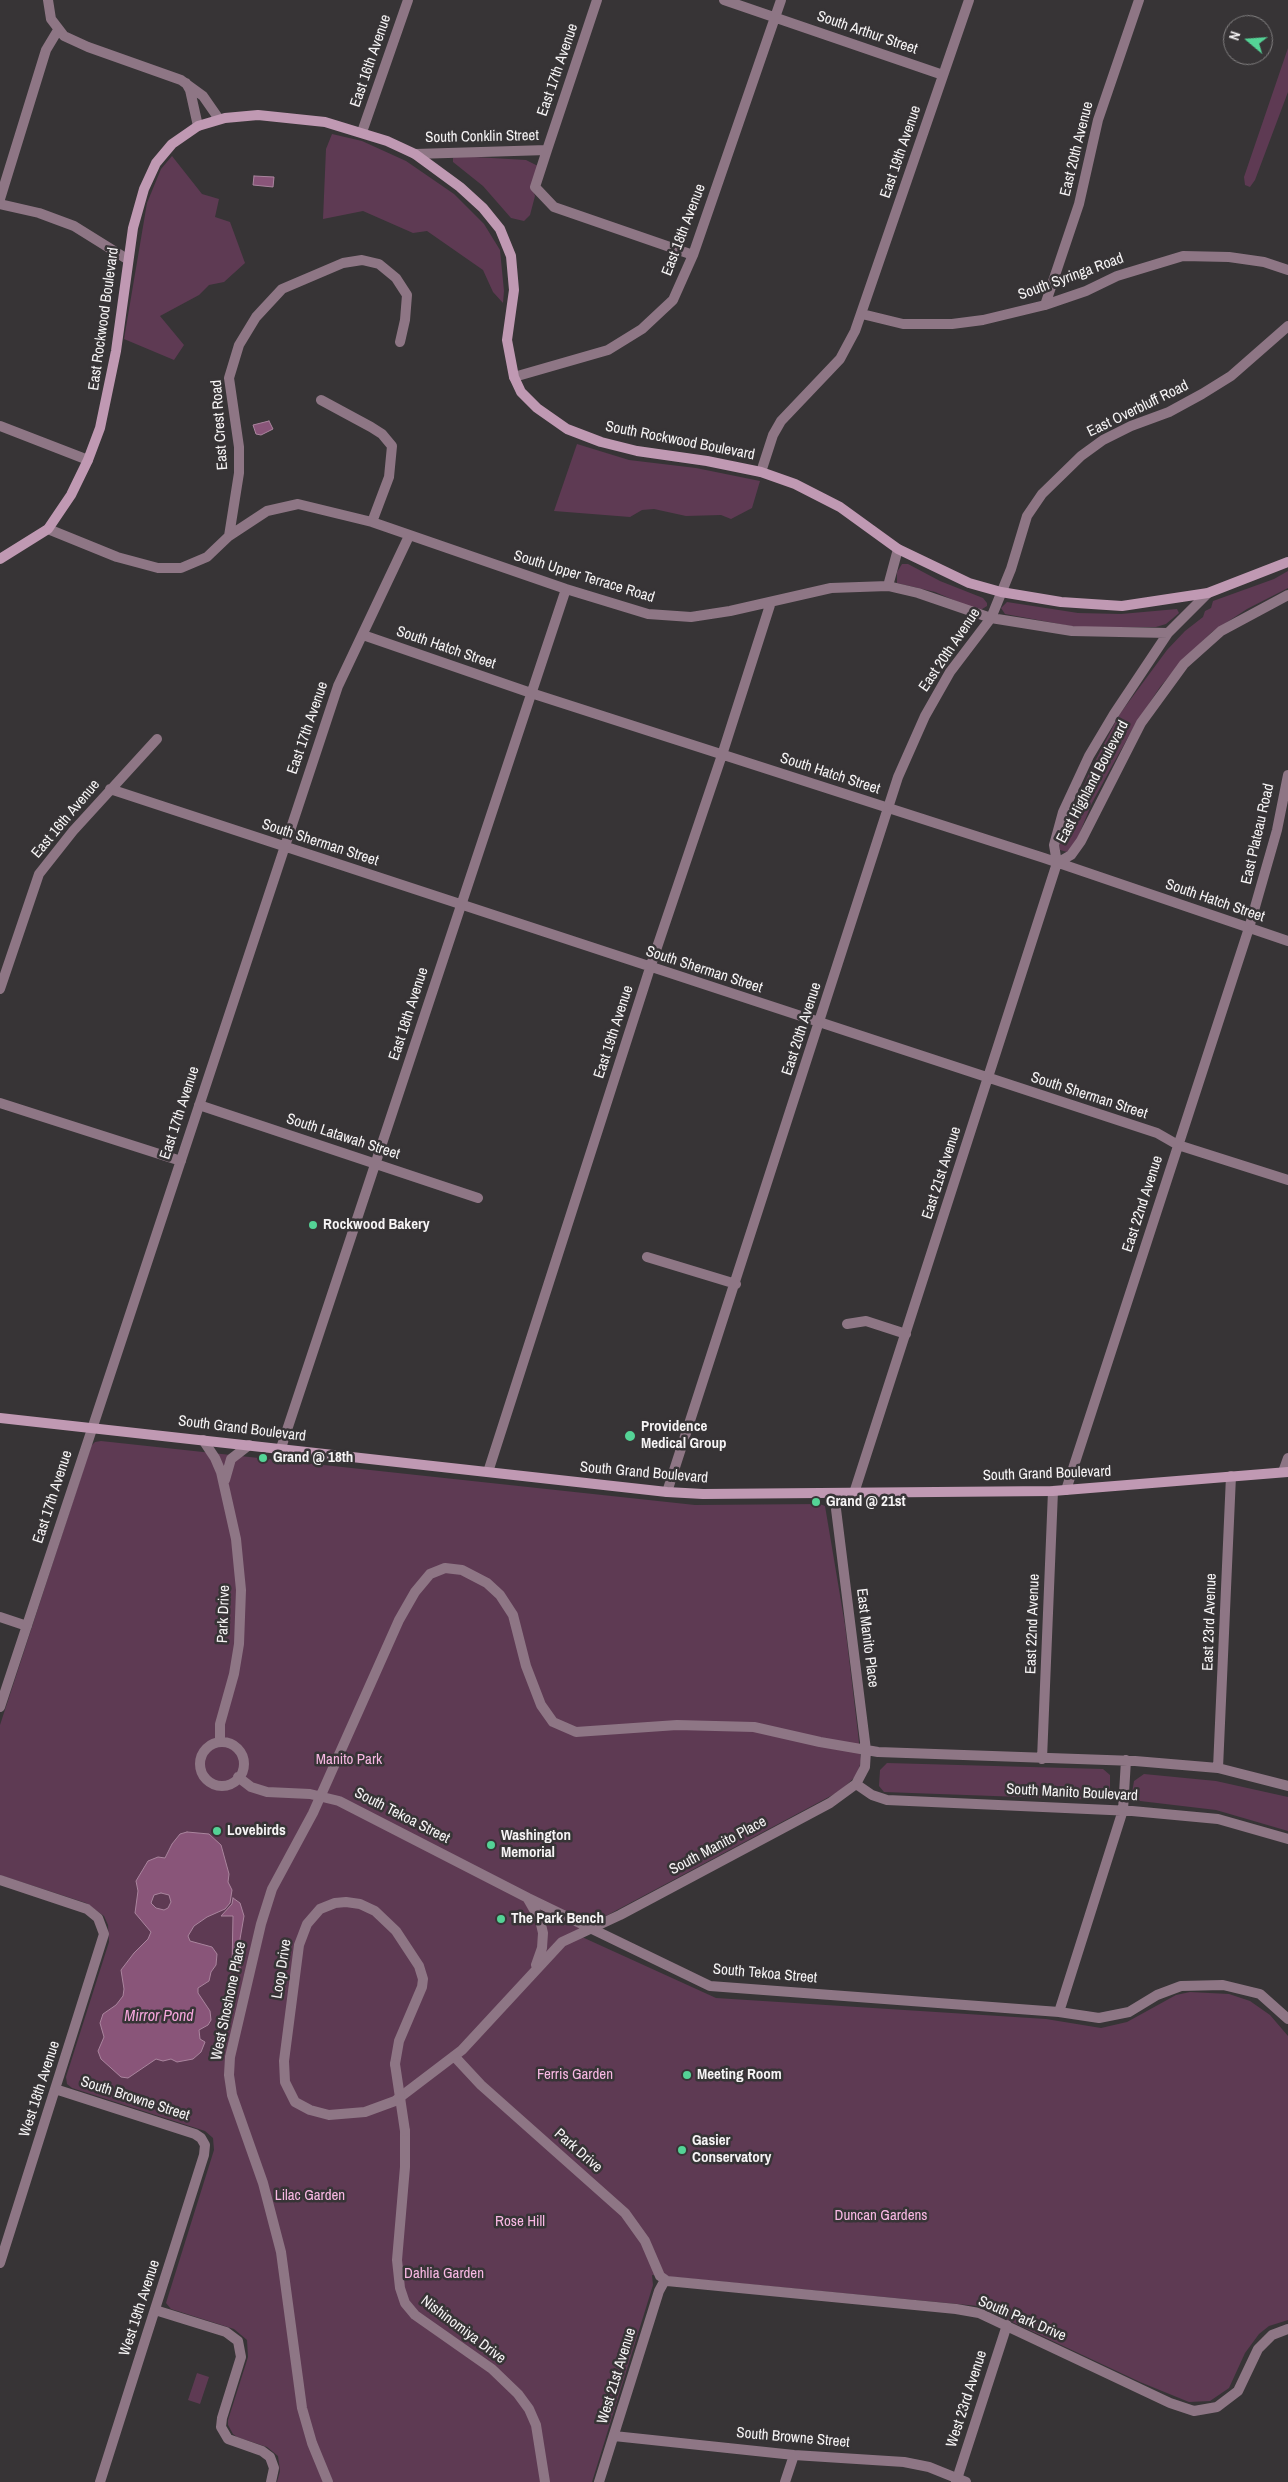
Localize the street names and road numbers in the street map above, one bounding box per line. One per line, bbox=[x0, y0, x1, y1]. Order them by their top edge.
street label: South Arthur Street bbox=[814, 7, 920, 59]
street label: East 16th Avenue bbox=[347, 12, 395, 110]
street label: East 17th Avenue bbox=[534, 21, 582, 119]
street label: East 20th Avenue bbox=[1057, 100, 1097, 198]
street label: East 19th Avenue bbox=[877, 103, 925, 201]
street label: South Conklin Street bbox=[425, 127, 539, 147]
street label: East 18th Avenue bbox=[658, 182, 710, 278]
street label: East Rockwood Boulevard bbox=[85, 246, 123, 392]
street label: South Syringa Road bbox=[1016, 250, 1126, 304]
street label: East Overbluff Road bbox=[1084, 377, 1192, 441]
street label: East Crest Road bbox=[208, 379, 232, 471]
street label: South Rockwood Boulevard bbox=[604, 418, 756, 464]
street label: South Upper Terrace Road bbox=[511, 547, 657, 607]
street label: East 20th Avenue bbox=[915, 605, 985, 695]
street label: South Hatch Street bbox=[394, 623, 498, 673]
street label: East 17th Avenue bbox=[284, 679, 332, 777]
street label: East Highland Boulevard bbox=[1053, 718, 1133, 846]
street label: South Hatch Street bbox=[778, 749, 882, 799]
street label: East 16th Avenue bbox=[28, 776, 104, 862]
street label: East Plateau Road bbox=[1238, 782, 1278, 886]
street label: South Sherman Street bbox=[259, 816, 381, 870]
street label: South Hatch Street bbox=[1163, 876, 1267, 926]
street label: South Sherman Street bbox=[643, 943, 765, 997]
street label: East 18th Avenue bbox=[385, 965, 433, 1063]
street label: East 20th Avenue bbox=[778, 980, 826, 1078]
street label: East 19th Avenue bbox=[590, 983, 638, 1081]
street label: East 17th Avenue bbox=[156, 1064, 204, 1162]
street label: South Sherman Street bbox=[1028, 1069, 1150, 1123]
street label: South Latawah Street bbox=[284, 1110, 402, 1164]
street label: East 21st Avenue bbox=[919, 1124, 965, 1222]
street label: East 22nd Avenue bbox=[1119, 1154, 1167, 1254]
street label: South Grand Boulevard bbox=[177, 1412, 307, 1446]
street label: East 17th Avenue bbox=[29, 1448, 77, 1546]
street label: South Grand Boulevard bbox=[579, 1458, 709, 1488]
street label: South Grand Boulevard bbox=[982, 1463, 1112, 1485]
street label: East 23rd Avenue bbox=[1199, 1573, 1221, 1671]
street label: East 22nd Avenue bbox=[1022, 1574, 1044, 1674]
street label: Park Drive bbox=[214, 1585, 234, 1643]
street label: East Manito Place bbox=[852, 1587, 882, 1689]
street label: South Manito Boulevard bbox=[1006, 1781, 1138, 1805]
street label: South Tekoa Street bbox=[351, 1784, 453, 1848]
street label: South Manito Place bbox=[666, 1813, 770, 1879]
street label: Loop Drive bbox=[268, 1938, 296, 2000]
street label: West Shoshone Place bbox=[208, 1940, 250, 2062]
street label: South Tekoa Street bbox=[712, 1960, 818, 1988]
street label: West 18th Avenue bbox=[16, 2039, 64, 2139]
street label: South Browne Street bbox=[78, 2073, 192, 2125]
street label: Park Drive bbox=[550, 2125, 606, 2177]
street label: West 19th Avenue bbox=[116, 2258, 164, 2358]
street label: Nishinomiya Drive bbox=[417, 2292, 509, 2368]
street label: South Park Drive bbox=[975, 2292, 1069, 2346]
street label: West 21st Avenue bbox=[594, 2326, 640, 2426]
street label: West 23rd Avenue bbox=[943, 2348, 991, 2450]
street label: South Browne Street bbox=[736, 2424, 850, 2452]

